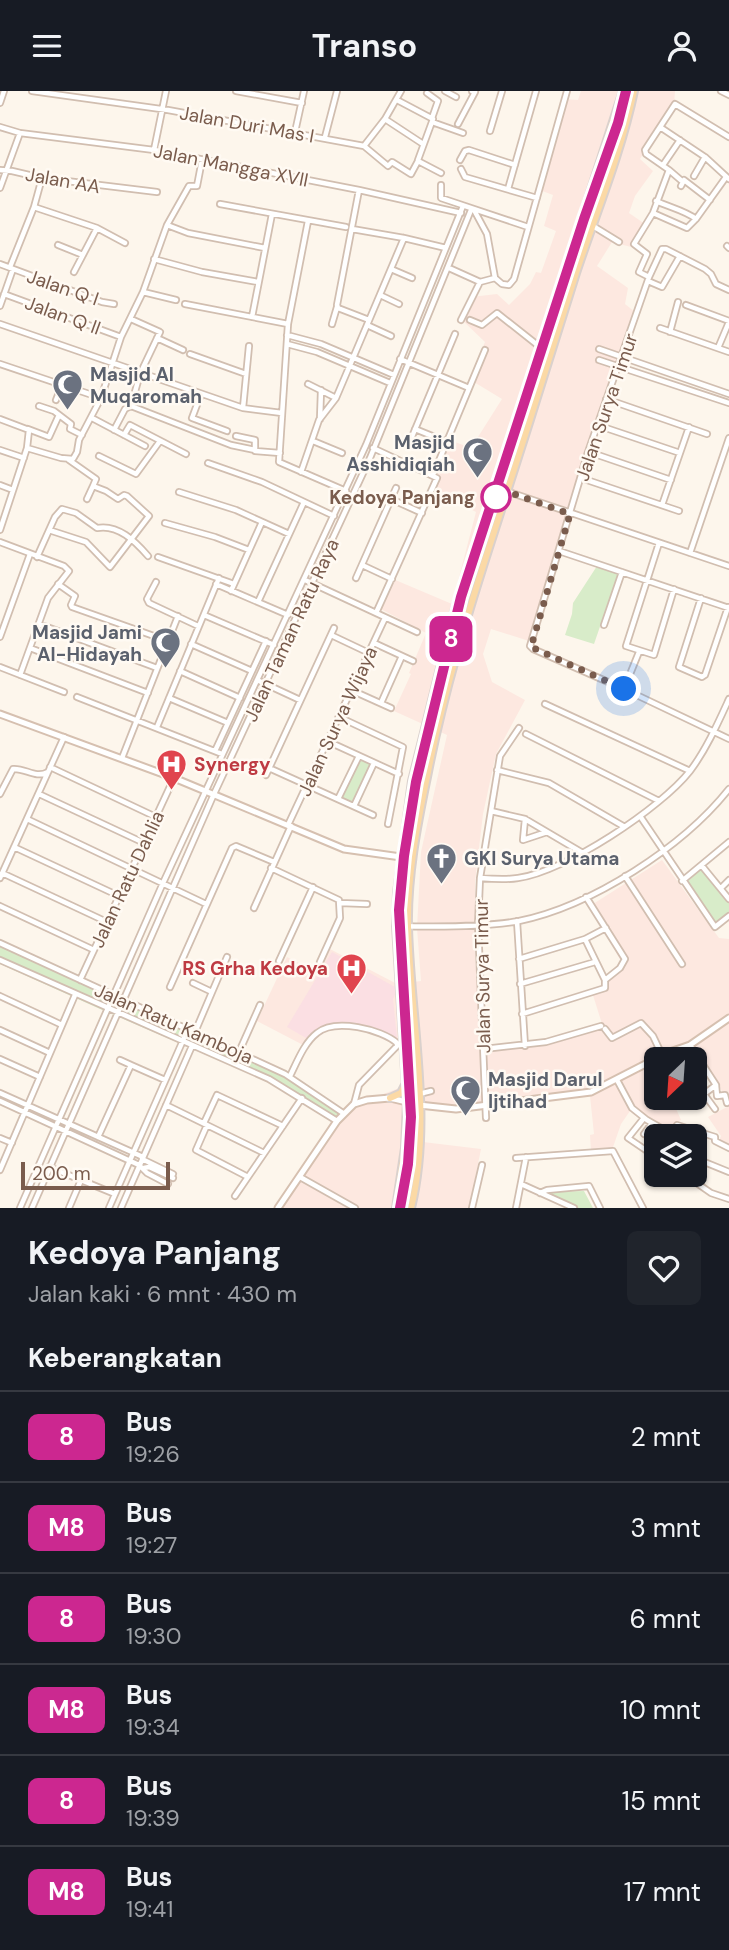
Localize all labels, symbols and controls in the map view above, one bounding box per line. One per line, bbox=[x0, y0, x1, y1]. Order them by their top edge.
text: Transo bbox=[312, 25, 417, 67]
icon: menu bbox=[28, 27, 66, 65]
icon: person bbox=[663, 27, 701, 65]
street label: Jalan Duri Mas I bbox=[178, 100, 316, 149]
street label: Jalan Mangga XVII bbox=[151, 138, 310, 193]
street label: Jalan AA bbox=[24, 162, 103, 199]
street label: Jalan Q I bbox=[23, 264, 102, 311]
street label: Jalan Q II bbox=[21, 290, 104, 341]
street label: Jalan Surya Timur bbox=[569, 330, 643, 484]
place label: Masjid Al Muqaromah bbox=[90, 362, 202, 409]
mosque icon: Masjid Al Muqaromah bbox=[50, 368, 84, 412]
place label: Masjid Asshidiqiah bbox=[346, 430, 455, 477]
mosque icon: Masjid Asshidiqiah bbox=[461, 436, 495, 480]
marker: Kedoya Panjang bbox=[481, 482, 511, 512]
place label: Kedoya Panjang bbox=[329, 485, 475, 510]
street label: Jalan Taman Ratu Raya bbox=[238, 535, 345, 726]
line badge: 8 bbox=[428, 616, 474, 662]
place label: Masjid Jami Al-Hidayah bbox=[32, 620, 142, 667]
text: 8 bbox=[443, 623, 459, 654]
mosque icon: Masjid Jami Al-Hidayah bbox=[148, 626, 182, 670]
street label: Jalan Surya Wijaya bbox=[292, 642, 383, 800]
your location bbox=[606, 671, 641, 706]
hospital icon: Synergy bbox=[154, 747, 188, 791]
place label: Synergy bbox=[194, 752, 271, 777]
street label: Jalan Ratu Dahlia bbox=[85, 807, 170, 952]
church icon: GKI Surya Utama bbox=[424, 841, 458, 885]
place label: GKI Surya Utama bbox=[464, 846, 619, 871]
street label: Jalan Surya Timur bbox=[469, 898, 496, 1054]
hospital icon: RS Grha Kedoya bbox=[334, 951, 368, 995]
place label: RS Grha Kedoya bbox=[182, 956, 328, 981]
street label: Jalan Ratu Kamboja bbox=[91, 977, 257, 1070]
north arrow bbox=[644, 1047, 707, 1109]
map controls bbox=[644, 1047, 707, 1187]
place label: Masjid Darul Ijtihad bbox=[488, 1067, 603, 1114]
mosque icon: Masjid Darul Ijtihad bbox=[448, 1073, 482, 1117]
button: layers bbox=[644, 1124, 707, 1187]
scale bar bbox=[21, 1159, 170, 1191]
text: 200 m bbox=[32, 1161, 91, 1186]
text: Kedoya Panjang bbox=[28, 1231, 281, 1274]
button: heart bbox=[627, 1231, 701, 1305]
text: Jalan kaki · 6 mnt · 430 m bbox=[28, 1279, 297, 1309]
text: Keberangkatan bbox=[28, 1341, 222, 1375]
text: Bus bbox=[126, 1405, 172, 1439]
text: 2 mnt bbox=[631, 1420, 701, 1454]
text: 8 bbox=[59, 1421, 74, 1452]
text: 19:26 bbox=[126, 1439, 180, 1469]
text: Bus bbox=[126, 1496, 172, 1530]
text: 3 mnt bbox=[630, 1511, 701, 1545]
text: M8 bbox=[48, 1512, 85, 1543]
text: 19:27 bbox=[126, 1530, 177, 1560]
text: Bus bbox=[126, 1587, 172, 1621]
text: 6 mnt bbox=[629, 1602, 701, 1636]
text: 8 bbox=[59, 1603, 74, 1634]
text: 19:30 bbox=[126, 1621, 182, 1651]
text: Bus bbox=[126, 1678, 172, 1712]
text: 10 mnt bbox=[620, 1693, 701, 1727]
text: M8 bbox=[48, 1694, 85, 1725]
text: 19:34 bbox=[126, 1712, 180, 1742]
text: Bus bbox=[126, 1769, 172, 1803]
text: 15 mnt bbox=[622, 1784, 701, 1818]
text: 8 bbox=[59, 1785, 74, 1816]
text: 19:39 bbox=[126, 1803, 180, 1833]
text: Bus bbox=[126, 1860, 172, 1894]
text: 17 mnt bbox=[624, 1875, 701, 1909]
text: M8 bbox=[48, 1876, 85, 1907]
text: 19:41 bbox=[126, 1894, 173, 1924]

